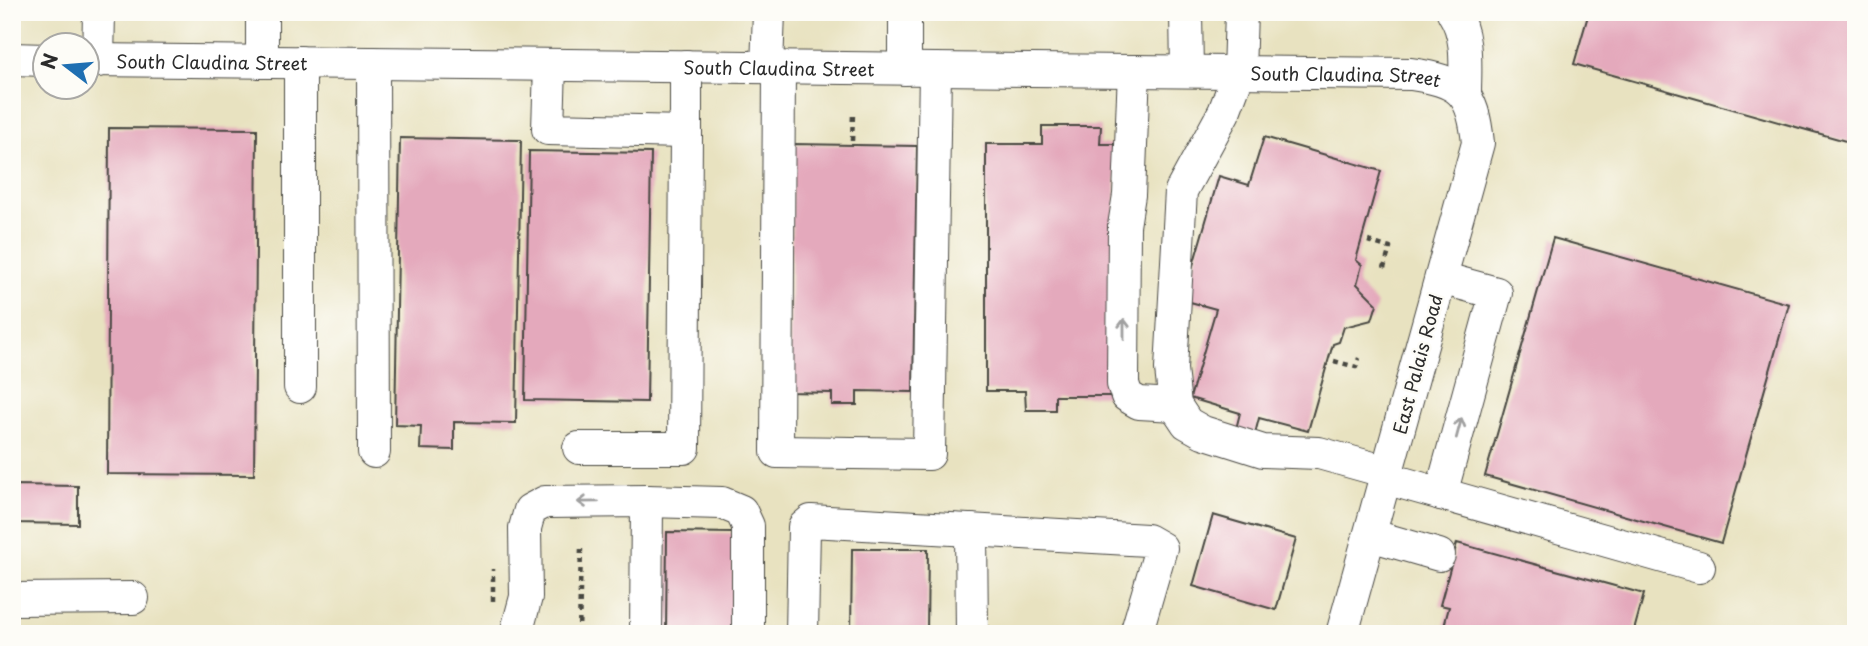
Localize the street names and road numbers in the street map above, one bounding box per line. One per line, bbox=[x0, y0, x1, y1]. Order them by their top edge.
street label: South Claudina Street bbox=[116, 47, 308, 76]
street label: South Claudina Street bbox=[683, 53, 875, 82]
street label: South Claudina Street bbox=[1250, 59, 1445, 93]
street label: East Palais Road bbox=[1385, 291, 1449, 437]

